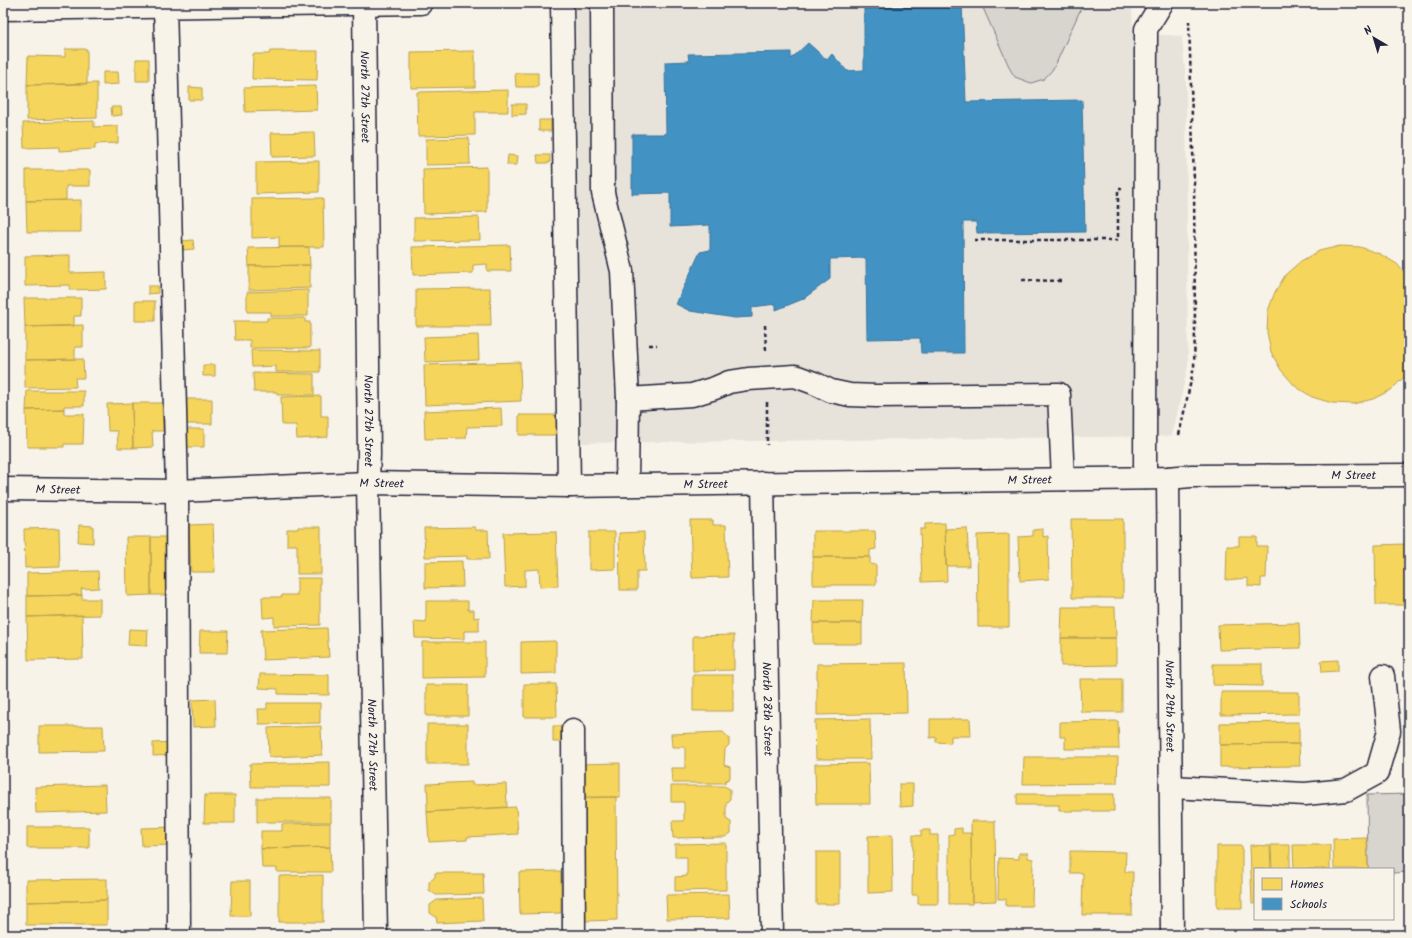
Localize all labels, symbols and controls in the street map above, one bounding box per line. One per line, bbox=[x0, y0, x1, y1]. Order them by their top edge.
north arrow bbox=[1354, 18, 1394, 58]
text: N bbox=[1360, 22, 1377, 40]
street label: North 27th Street bbox=[355, 51, 375, 144]
street label: North 27th Street bbox=[358, 375, 378, 468]
street label: M Street bbox=[1331, 466, 1376, 485]
street label: M Street bbox=[1007, 471, 1053, 490]
street label: M Street bbox=[359, 474, 405, 494]
street label: M Street bbox=[683, 475, 729, 494]
street label: M Street bbox=[36, 480, 81, 500]
street label: North 29th Street bbox=[1160, 660, 1179, 753]
street label: North 28th Street bbox=[757, 662, 777, 757]
street label: North 27th Street bbox=[362, 699, 382, 792]
legend bbox=[1254, 868, 1394, 920]
text: Homes bbox=[1290, 875, 1324, 894]
text: Schools bbox=[1290, 895, 1327, 914]

